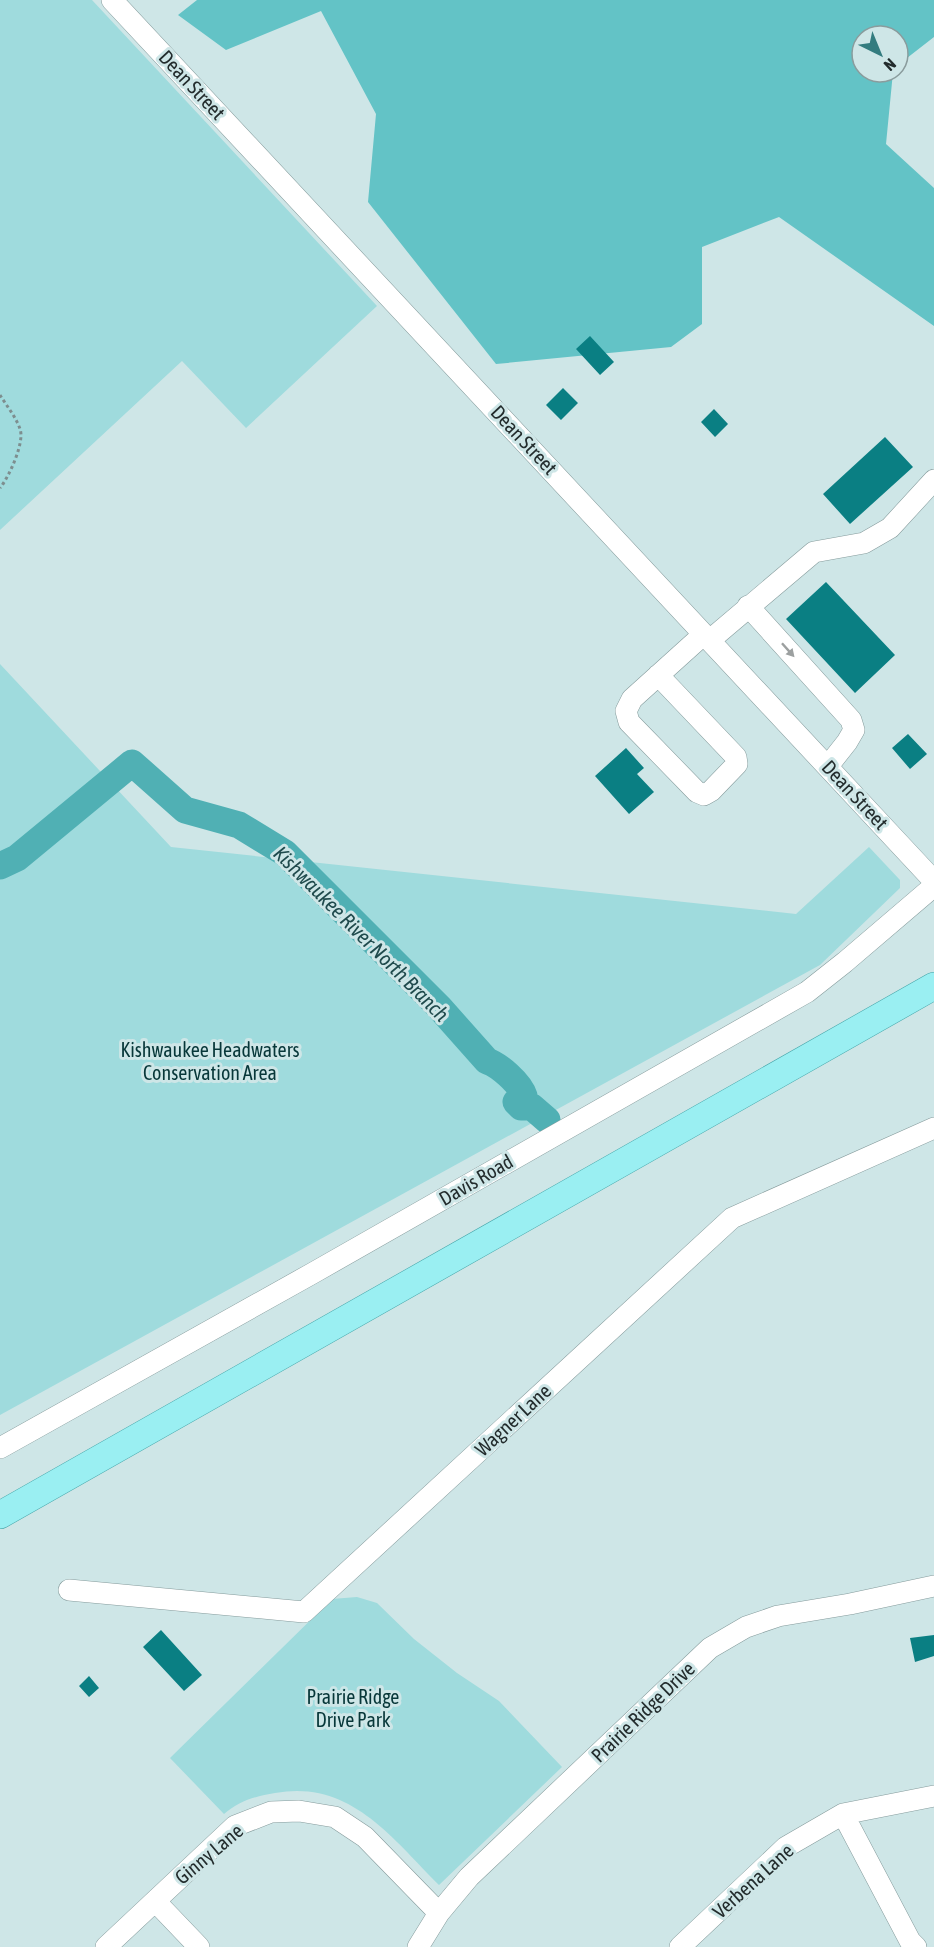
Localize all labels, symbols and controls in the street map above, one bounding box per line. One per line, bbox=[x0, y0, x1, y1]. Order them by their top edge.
north arrow bbox=[850, 24, 910, 84]
street label: Dean Street bbox=[155, 45, 230, 124]
text: N bbox=[881, 55, 900, 75]
street label: Dean Street bbox=[487, 400, 562, 479]
one-way arrow bbox=[781, 642, 794, 657]
street label: Dean Street bbox=[818, 755, 893, 834]
water label: Kishwaukee River North Branch bbox=[269, 841, 454, 1026]
park label: Kishwaukee Headwaters Conservation Area bbox=[120, 1038, 300, 1084]
street label: Davis Road bbox=[435, 1149, 517, 1210]
street label: Wagner Lane bbox=[470, 1379, 555, 1460]
street label: Prairie Ridge Drive bbox=[586, 1657, 699, 1767]
park label: Prairie Ridge Drive Park bbox=[307, 1685, 399, 1731]
street label: Ginny Lane bbox=[170, 1819, 247, 1889]
street label: Verbena Lane bbox=[708, 1839, 798, 1923]

